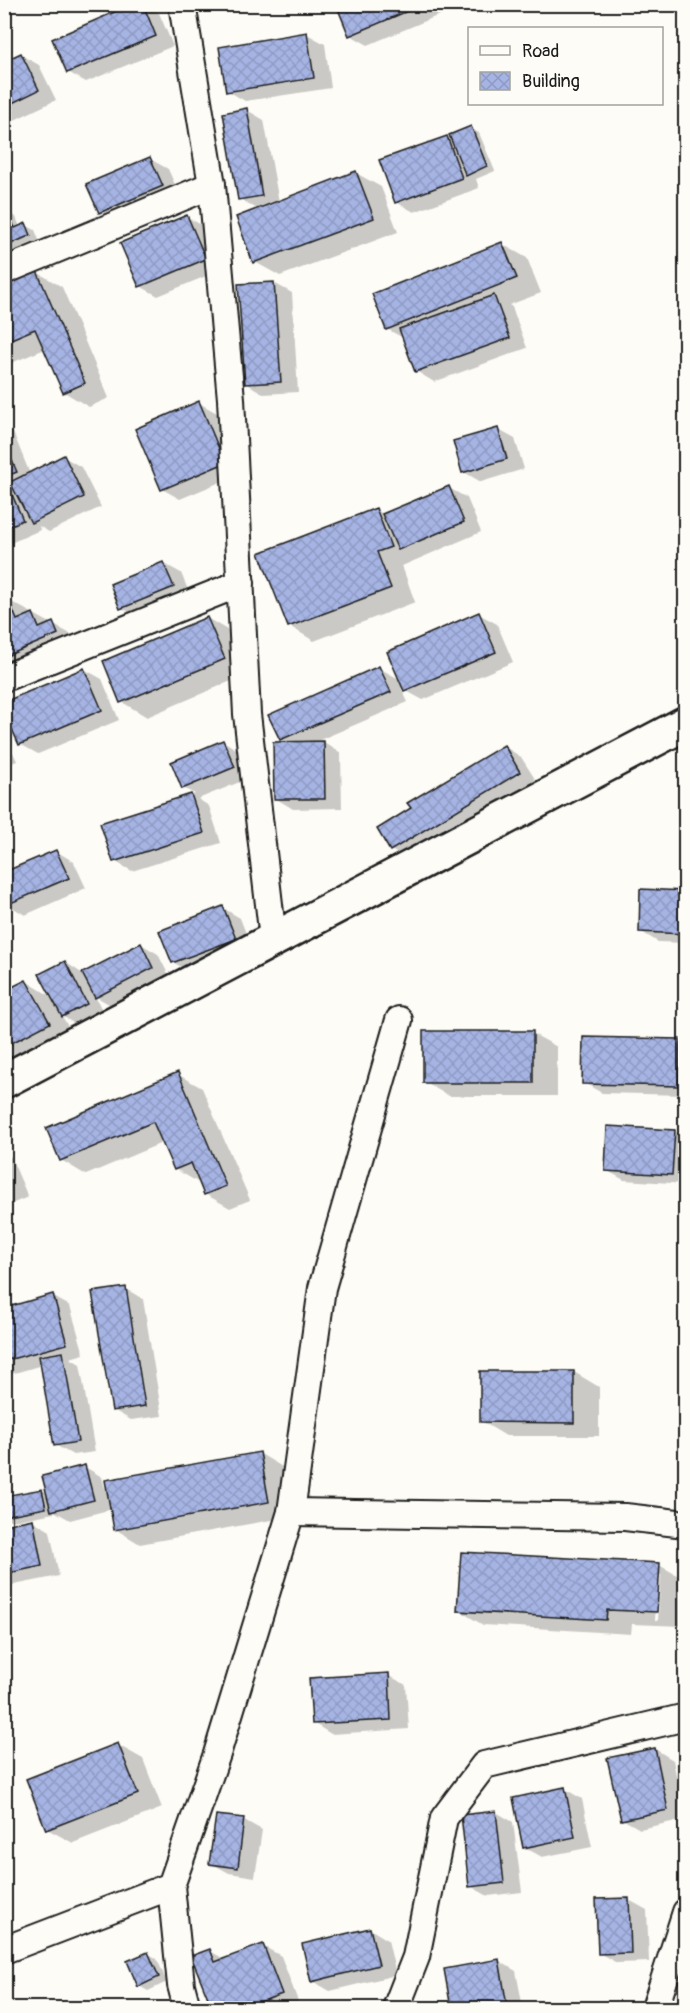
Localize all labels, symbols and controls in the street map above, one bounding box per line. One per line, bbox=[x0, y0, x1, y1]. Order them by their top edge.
legend bbox=[468, 27, 663, 105]
text: Road bbox=[522, 40, 559, 63]
text: Building bbox=[522, 70, 580, 93]

